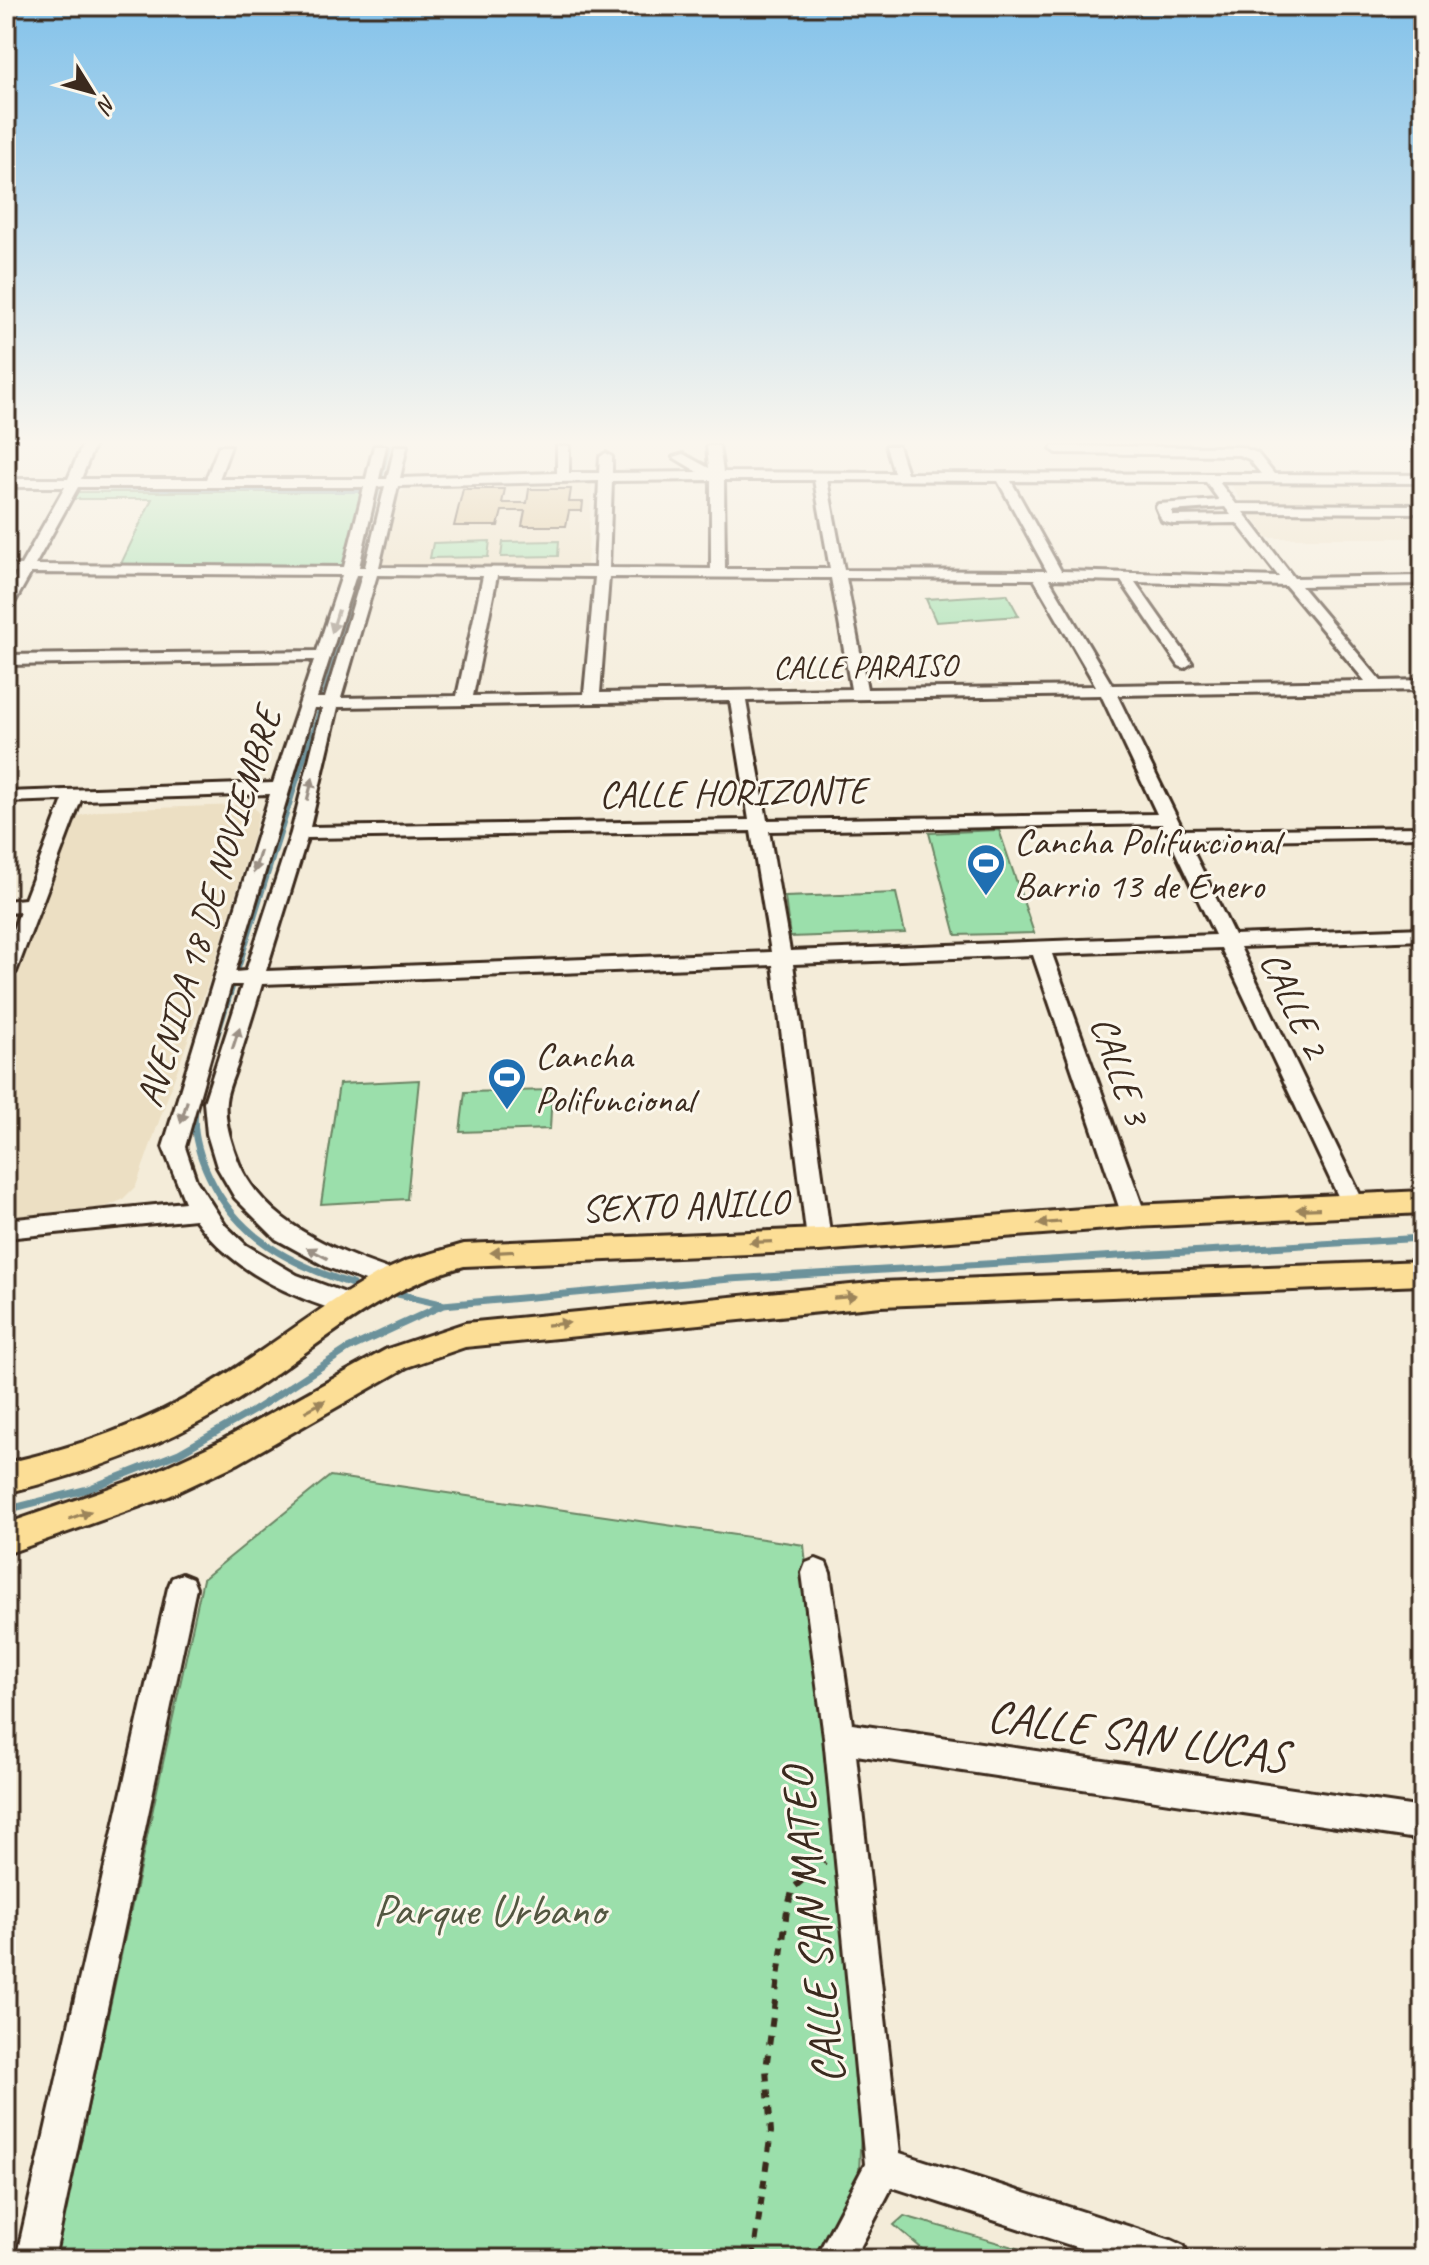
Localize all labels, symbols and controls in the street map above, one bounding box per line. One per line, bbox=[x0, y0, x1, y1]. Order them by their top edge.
north arrow bbox=[52, 52, 132, 132]
text: N bbox=[90, 90, 122, 120]
one-way arrow bbox=[328, 609, 341, 633]
street label: CALLE PARAISO bbox=[773, 644, 960, 689]
street label: AVENIDA 18 DE NOVIEMBRE bbox=[125, 697, 293, 1112]
street label: CALLE HORIZONTE bbox=[599, 767, 872, 818]
one-way arrow bbox=[305, 777, 317, 802]
place label: Cancha Polifuncional Barrio 13 de Enero bbox=[1014, 818, 1286, 909]
sports icon: Cancha Polifuncional Barrio 13 de Enero bbox=[965, 842, 1007, 897]
one-way arrow bbox=[250, 851, 263, 875]
street label: CALLE 2 bbox=[1250, 944, 1341, 1067]
street label: CALLE 3 bbox=[1080, 1010, 1162, 1133]
one-way arrow bbox=[230, 1026, 242, 1050]
place label: Cancha Polifuncional bbox=[535, 1032, 700, 1123]
sports icon: Cancha Polifuncional bbox=[486, 1056, 528, 1111]
one-way arrow bbox=[177, 1099, 189, 1124]
street label: SEXTO ANILLO bbox=[581, 1178, 792, 1233]
one-way arrow bbox=[1295, 1203, 1320, 1216]
one-way arrow bbox=[1036, 1216, 1061, 1229]
one-way arrow bbox=[748, 1236, 773, 1249]
one-way arrow bbox=[488, 1246, 514, 1259]
one-way arrow bbox=[305, 1247, 328, 1260]
one-way arrow bbox=[833, 1291, 858, 1304]
one-way arrow bbox=[546, 1318, 571, 1331]
one-way arrow bbox=[304, 1399, 327, 1412]
one-way arrow bbox=[69, 1509, 93, 1521]
street label: CALLE SAN LUCAS bbox=[984, 1686, 1297, 1787]
street label: CALLE SAN MATEO bbox=[767, 1761, 858, 2087]
park label: Parque Urbano bbox=[373, 1881, 610, 1939]

